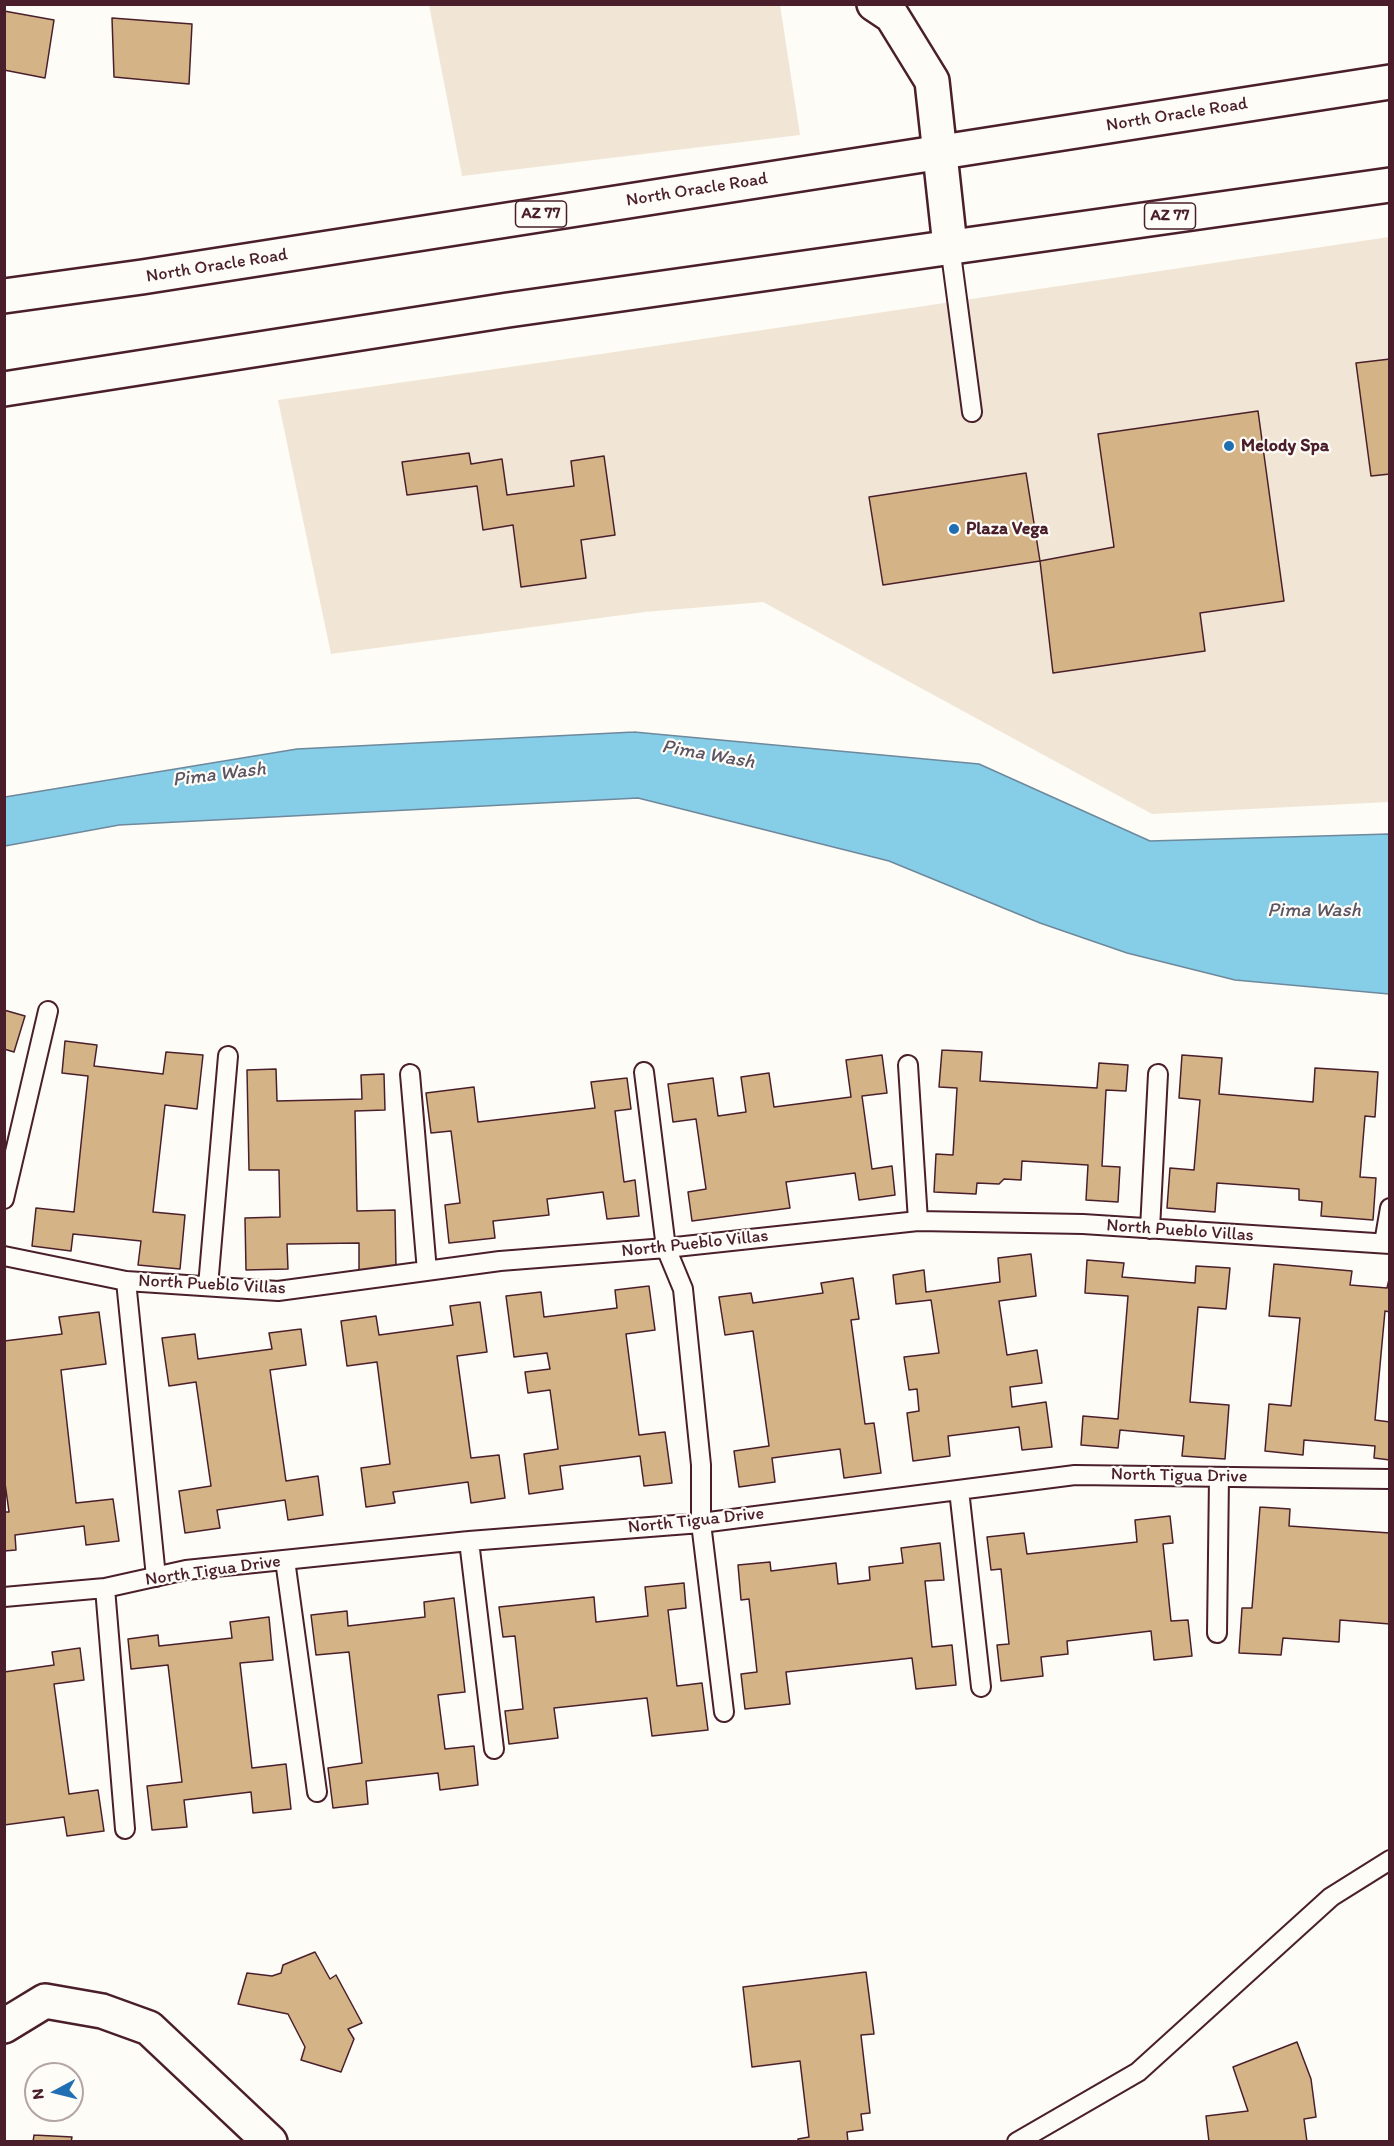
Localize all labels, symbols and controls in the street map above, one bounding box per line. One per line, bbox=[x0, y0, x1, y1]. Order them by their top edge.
street label: North Oracle Road bbox=[1105, 93, 1249, 137]
street label: North Oracle Road bbox=[625, 168, 769, 212]
road number: AZ 77 bbox=[516, 201, 566, 227]
road number: AZ 77 bbox=[1144, 203, 1196, 229]
street label: North Oracle Road bbox=[145, 244, 289, 288]
place label: Melody Spa bbox=[1241, 435, 1329, 457]
marker: Melody Spa bbox=[1222, 439, 1236, 453]
place label: Plaza Vega bbox=[966, 518, 1048, 540]
marker: Plaza Vega bbox=[947, 522, 961, 536]
water label: Pima Wash bbox=[660, 735, 756, 775]
water label: Pima Wash bbox=[171, 757, 267, 793]
water label: Pima Wash bbox=[1267, 899, 1361, 923]
street label: North Pueblo Villas bbox=[1106, 1215, 1254, 1247]
street label: North Pueblo Villas bbox=[620, 1226, 770, 1262]
street label: North Pueblo Villas bbox=[138, 1270, 286, 1300]
street label: North Tigua Drive bbox=[1111, 1464, 1247, 1488]
street label: North Tigua Drive bbox=[627, 1503, 765, 1539]
street label: North Tigua Drive bbox=[144, 1551, 282, 1591]
north arrow bbox=[24, 2062, 84, 2122]
text: N bbox=[28, 2087, 48, 2101]

